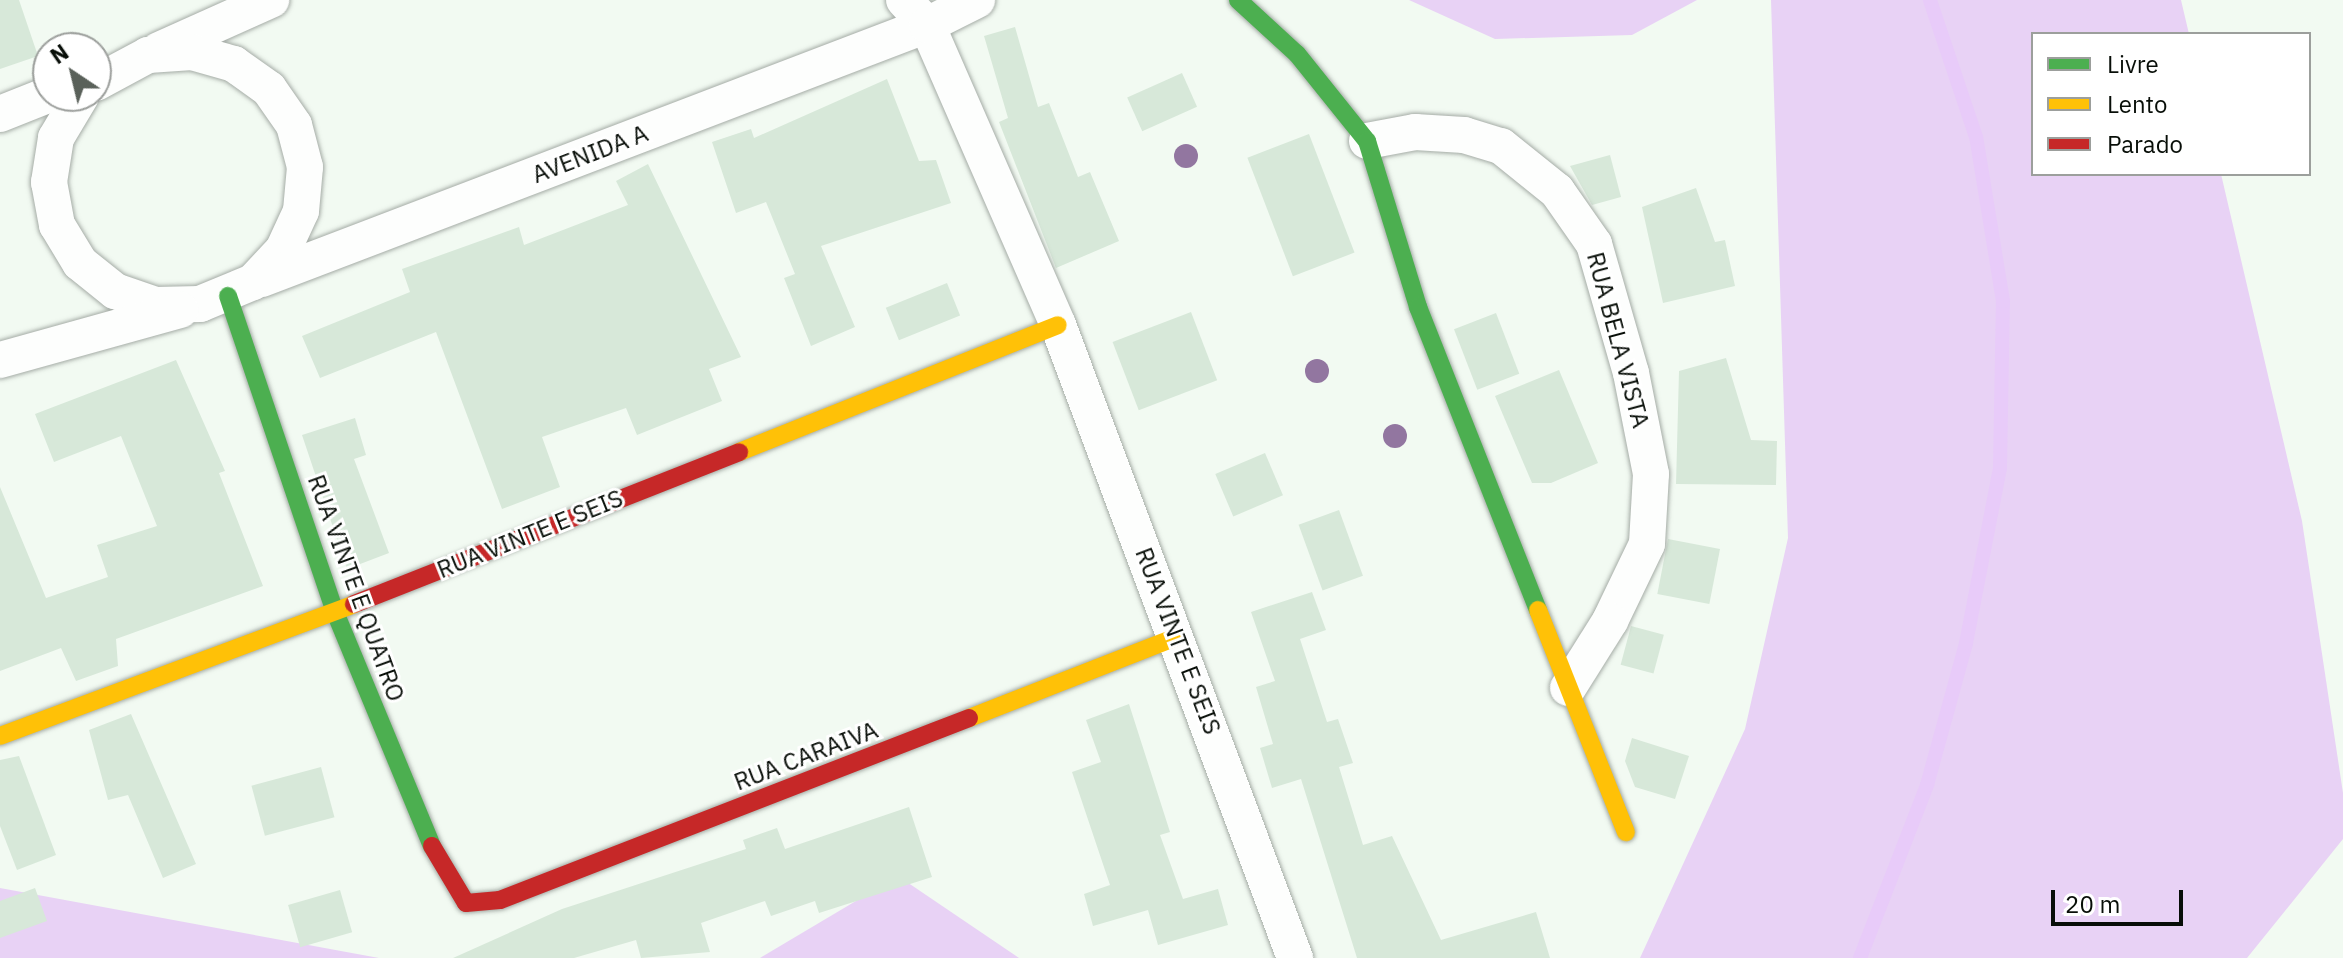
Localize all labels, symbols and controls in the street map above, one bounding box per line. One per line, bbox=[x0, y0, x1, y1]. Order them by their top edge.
north arrow bbox=[32, 32, 112, 112]
legend bbox=[2031, 32, 2311, 176]
text: N bbox=[44, 37, 74, 70]
text: Livre bbox=[2107, 48, 2159, 80]
text: Lento bbox=[2107, 88, 2167, 120]
street label: AVENIDA A bbox=[528, 119, 652, 189]
text: Parado bbox=[2107, 128, 2183, 160]
street label: RUA BELA VISTA bbox=[1581, 249, 1655, 431]
street label: RUA VINTE E QUATRO bbox=[302, 471, 410, 705]
street label: RUA VINTE E SEIS bbox=[433, 484, 627, 584]
street label: RUA VINTE E SEIS bbox=[1129, 544, 1227, 738]
street label: RUA CARAIVA bbox=[730, 715, 882, 797]
scale bar bbox=[2055, 874, 2187, 924]
text: 20 m bbox=[2065, 888, 2120, 920]

